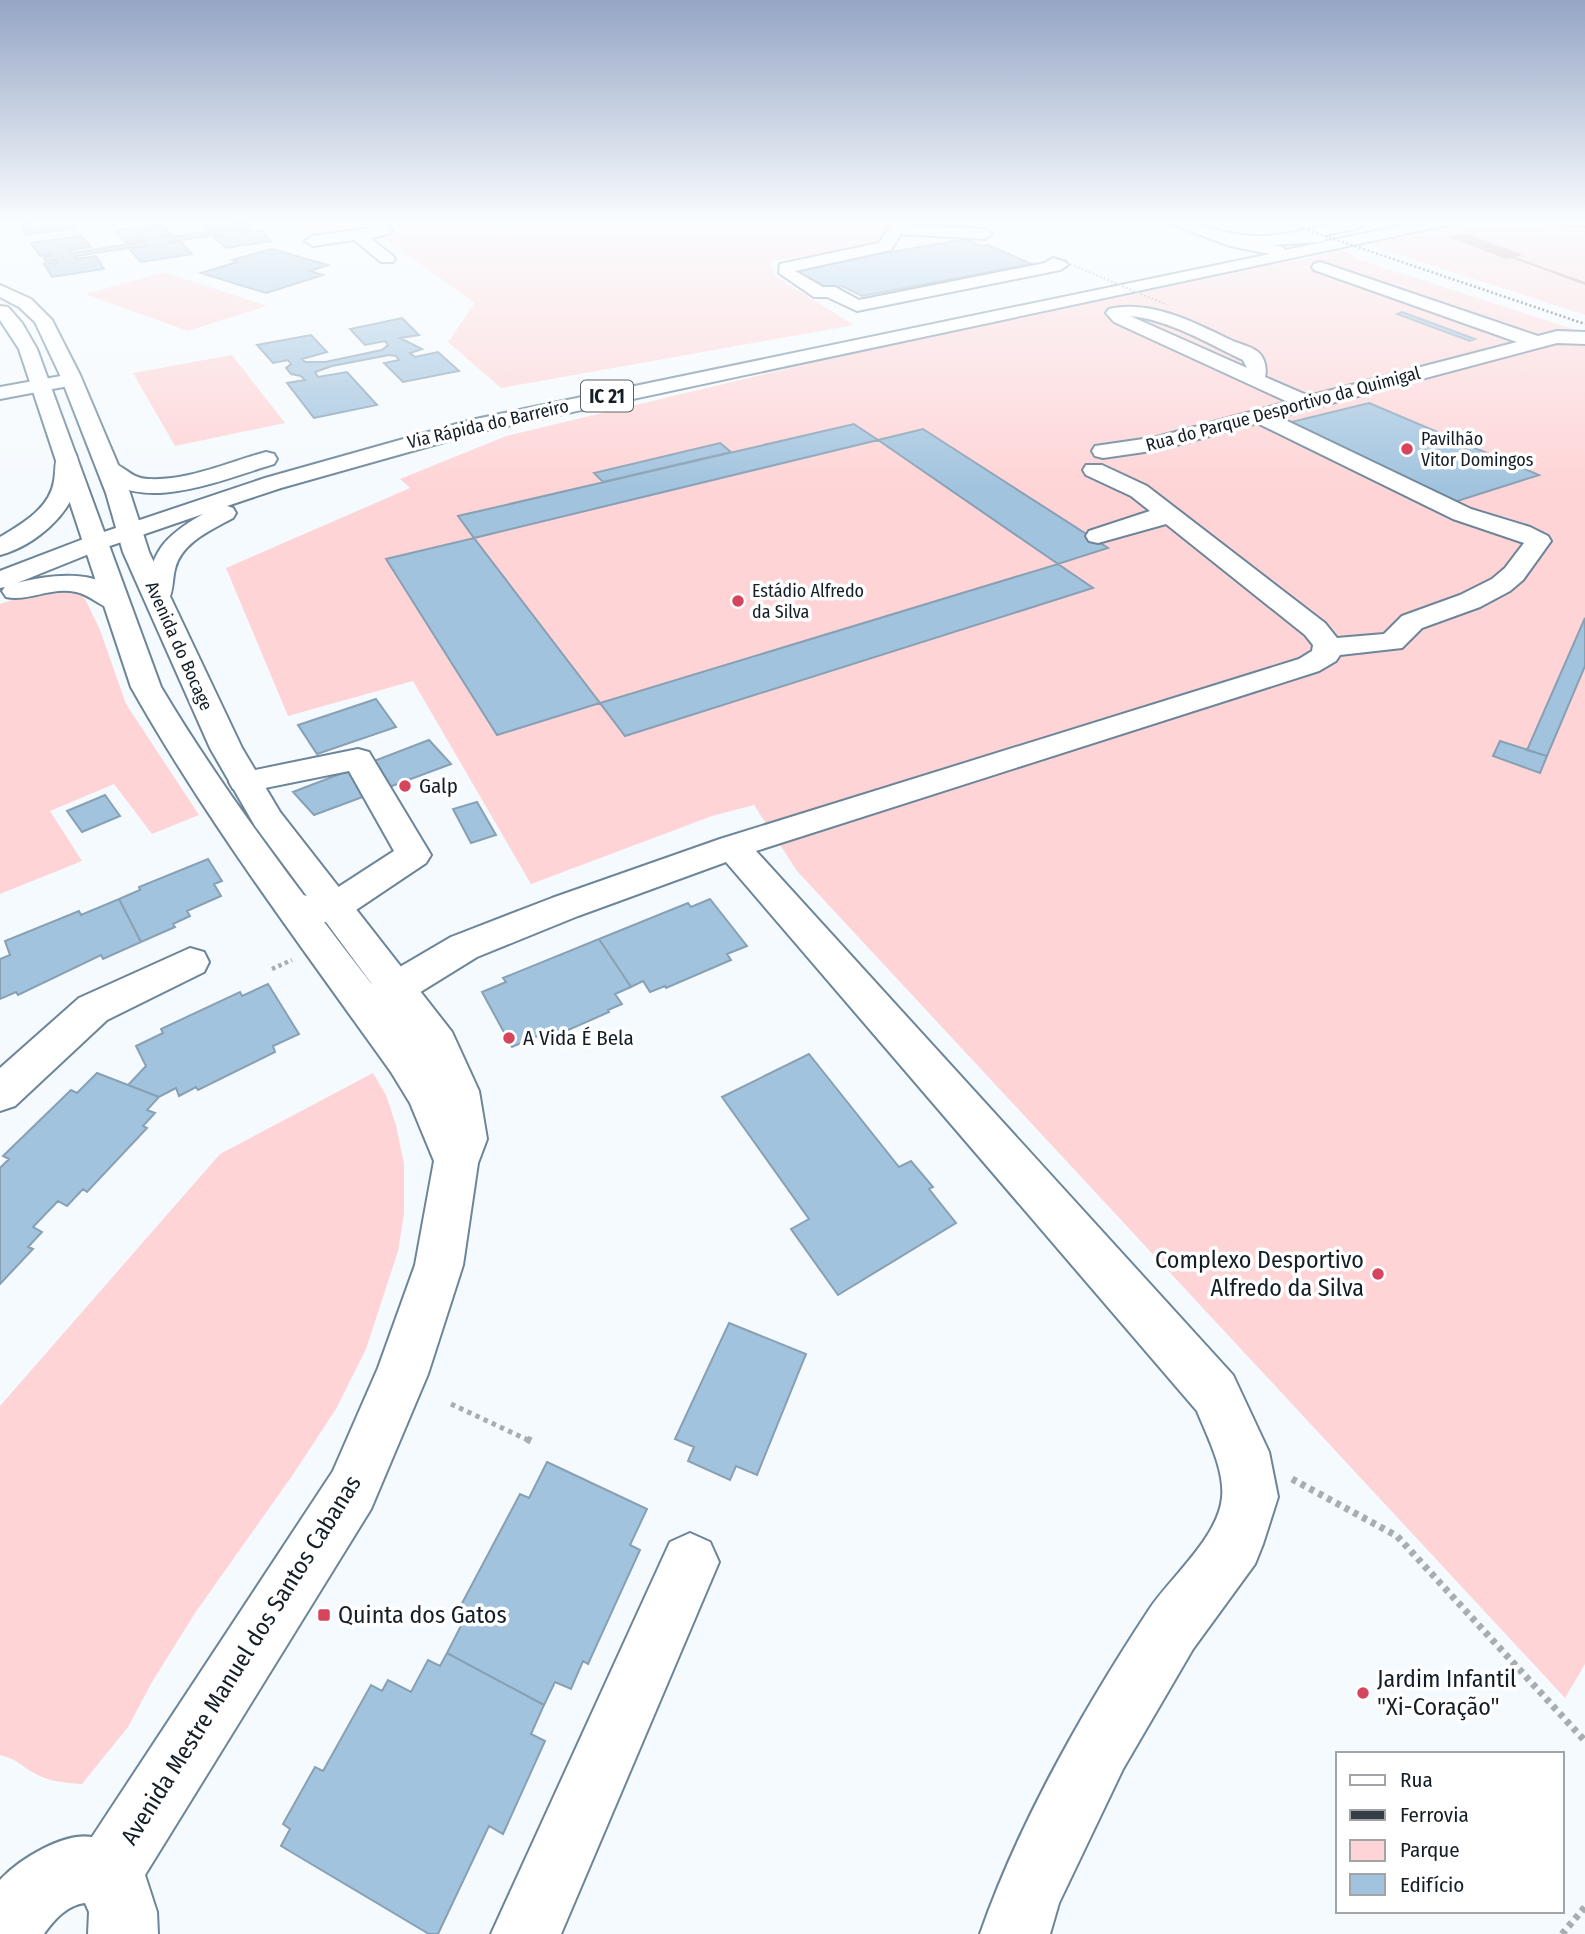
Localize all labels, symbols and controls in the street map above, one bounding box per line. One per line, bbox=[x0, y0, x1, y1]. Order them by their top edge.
street label: Rua do Parque Desportivo da Quimigal bbox=[1143, 362, 1423, 456]
road number: IC 21 bbox=[581, 380, 633, 412]
street label: Via Rápida do Barreiro bbox=[405, 395, 571, 453]
place label: Pavilhão Vitor Domingos bbox=[1421, 428, 1534, 471]
marker: Pavilhão Vitor Domingos bbox=[1399, 441, 1415, 457]
street label: Avenida do Bocage bbox=[141, 578, 217, 714]
place label: Estádio Alfredo da Silva bbox=[752, 580, 864, 623]
marker: Estádio Alfredo da Silva bbox=[730, 593, 746, 609]
place label: Galp bbox=[419, 773, 458, 799]
marker: Galp bbox=[397, 778, 413, 794]
place label: A Vida É Bela bbox=[523, 1025, 634, 1051]
marker: A Vida É Bela bbox=[501, 1030, 517, 1046]
place label: Complexo Desportivo Alfredo da Silva bbox=[1155, 1246, 1364, 1302]
marker: Complexo Desportivo Alfredo da Silva bbox=[1370, 1266, 1386, 1282]
street label: Avenida Mestre Manuel dos Santos Cabanas bbox=[115, 1470, 367, 1850]
place label: Quinta dos Gatos bbox=[338, 1601, 507, 1629]
marker: Quinta dos Gatos bbox=[316, 1607, 332, 1623]
place label: Jardim Infantil "Xi-Coração" bbox=[1377, 1665, 1516, 1721]
marker: Jardim Infantil "Xi-Coração" bbox=[1355, 1685, 1371, 1701]
legend bbox=[1336, 1752, 1564, 1913]
text: Rua bbox=[1400, 1767, 1433, 1793]
text: Ferrovia bbox=[1400, 1802, 1469, 1828]
text: Parque bbox=[1400, 1837, 1460, 1863]
text: Edifício bbox=[1400, 1872, 1464, 1898]

